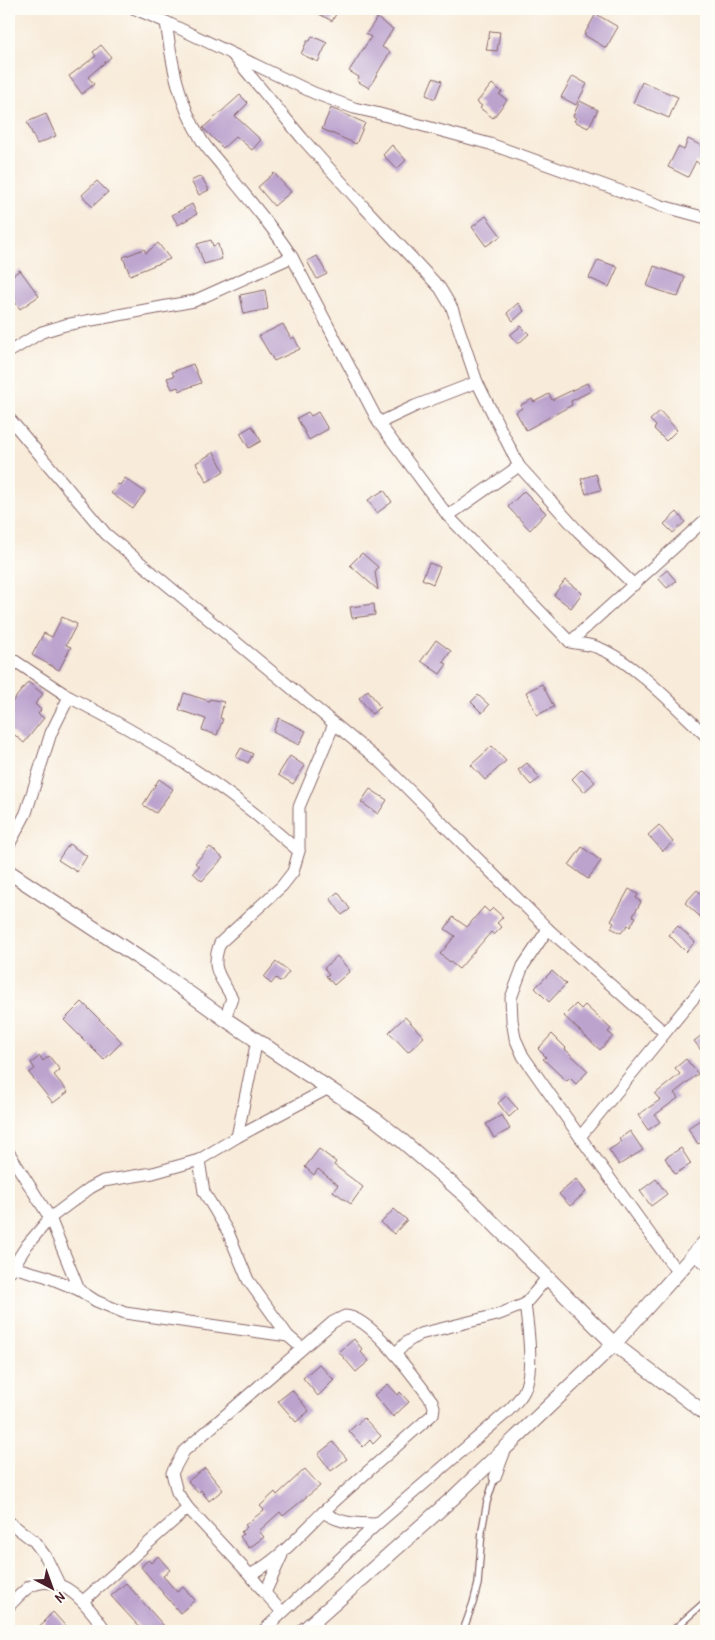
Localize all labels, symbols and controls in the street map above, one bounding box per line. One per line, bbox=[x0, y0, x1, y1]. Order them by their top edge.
north arrow bbox=[28, 1562, 78, 1612]
text: N bbox=[51, 1589, 70, 1608]

